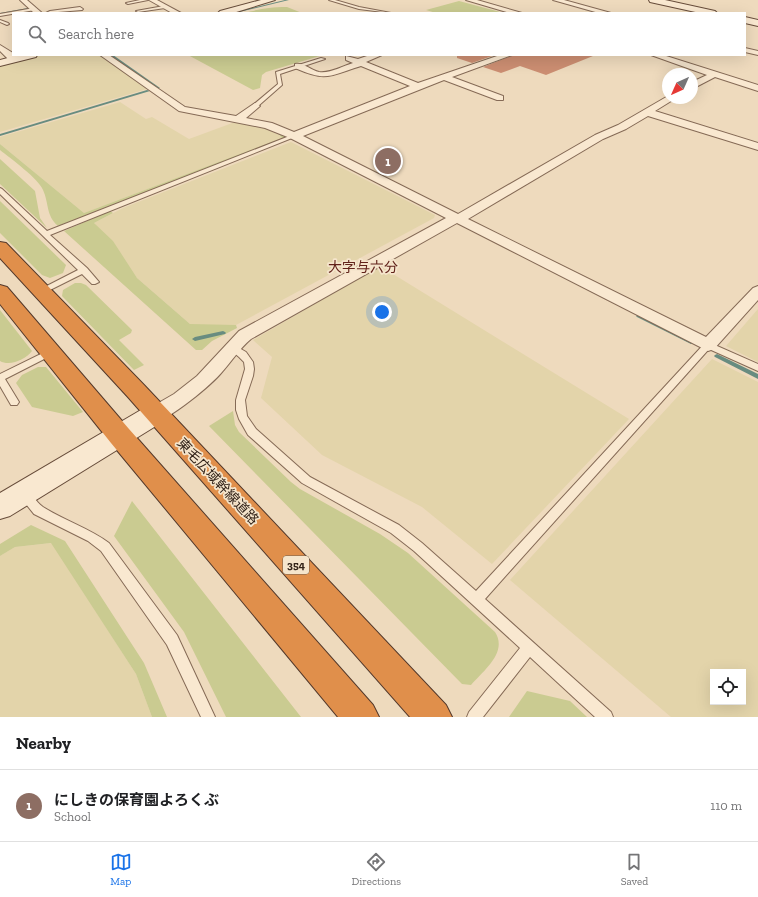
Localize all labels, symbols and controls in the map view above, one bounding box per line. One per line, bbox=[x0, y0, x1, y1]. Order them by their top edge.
search box bbox=[12, 12, 746, 56]
icon: search bbox=[26, 23, 48, 45]
text: Search here bbox=[58, 25, 134, 43]
north arrow bbox=[662, 68, 698, 104]
pin: 1 bbox=[375, 146, 401, 176]
district label: 大字与六分 bbox=[328, 259, 398, 276]
your location bbox=[372, 302, 392, 322]
street label: 東毛広域幹線道路 bbox=[173, 435, 262, 528]
road number: 354 bbox=[283, 556, 309, 574]
map controls bbox=[710, 669, 746, 705]
button: locate bbox=[710, 669, 746, 705]
text: Nearby bbox=[16, 733, 71, 753]
text: にしきの保育園よろくぶ bbox=[54, 791, 219, 809]
text: 1 bbox=[26, 798, 32, 813]
text: 110 m bbox=[710, 798, 742, 813]
text: School bbox=[54, 809, 91, 824]
tab: Map bbox=[110, 851, 132, 888]
tab: Directions bbox=[351, 851, 401, 888]
tab: Saved bbox=[621, 851, 648, 888]

